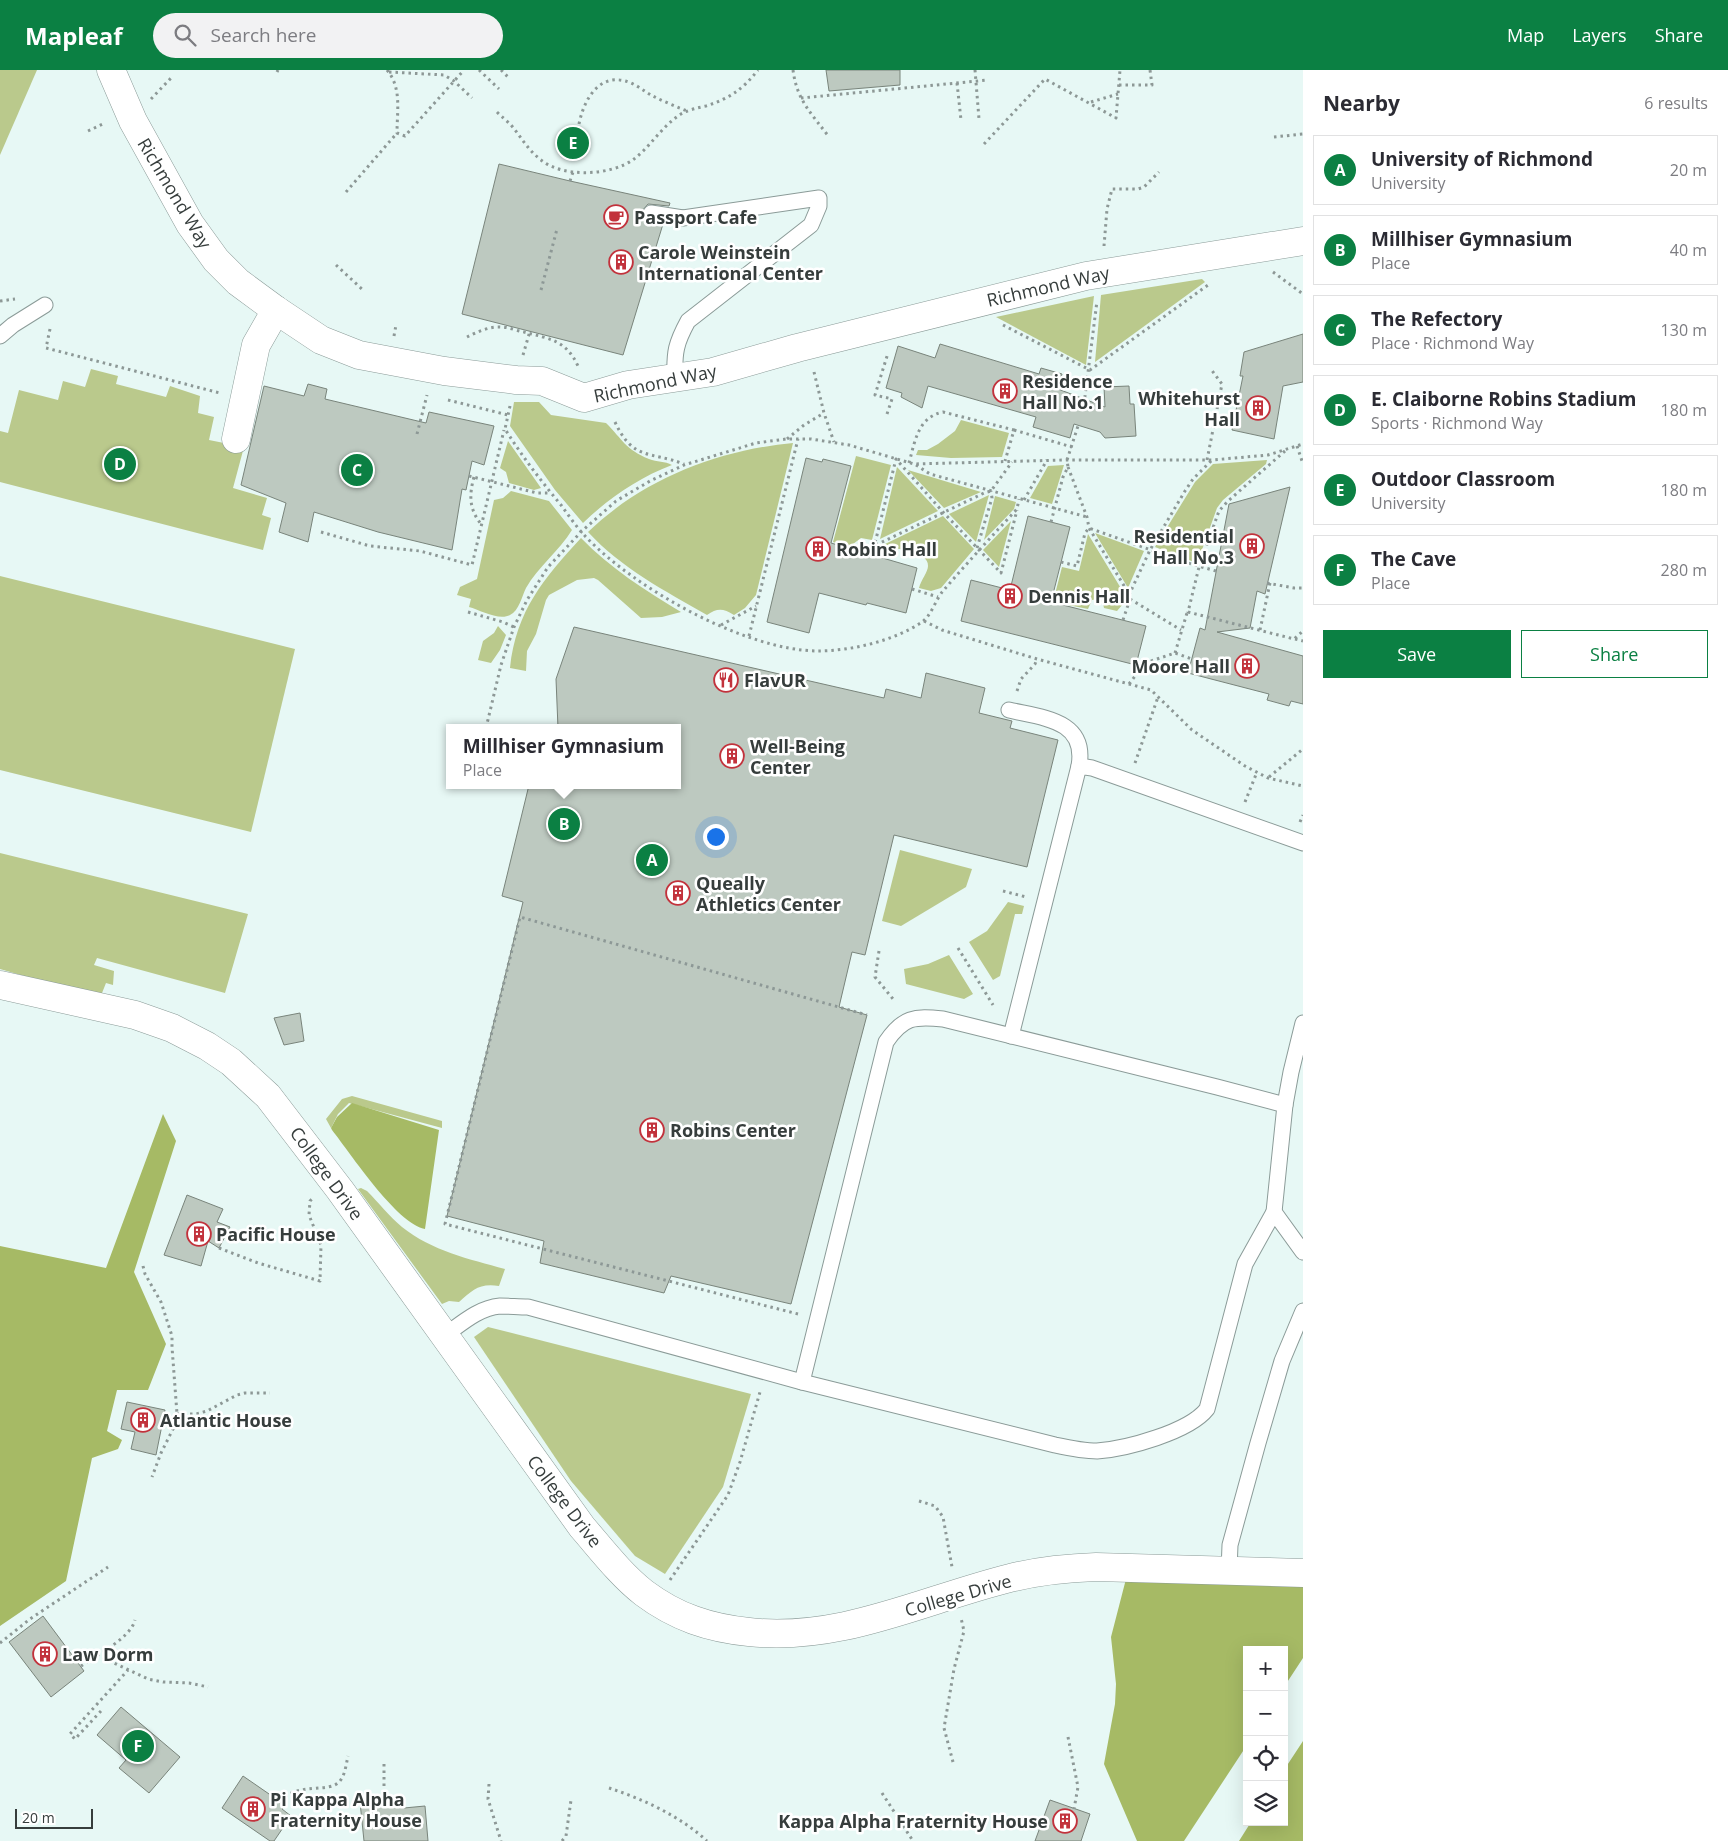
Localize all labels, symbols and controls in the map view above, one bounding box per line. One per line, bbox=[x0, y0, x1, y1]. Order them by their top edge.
search box bbox=[153, 13, 503, 58]
text: Mapleaf bbox=[25, 19, 123, 52]
icon: search bbox=[171, 21, 199, 49]
text: Search here bbox=[211, 22, 316, 48]
text: Map bbox=[1507, 23, 1544, 47]
text: Layers bbox=[1572, 23, 1627, 47]
text: Share bbox=[1655, 23, 1703, 47]
text: Nearby bbox=[1323, 89, 1400, 117]
text: 6 results bbox=[1644, 92, 1708, 114]
pin: E bbox=[557, 124, 589, 162]
street label: Richmond Way bbox=[132, 133, 218, 254]
text: University of Richmond bbox=[1371, 146, 1593, 172]
text: A bbox=[1334, 159, 1346, 181]
text: 20 m bbox=[1670, 159, 1707, 181]
text: University bbox=[1371, 172, 1445, 194]
cafe icon: Passport Cafe bbox=[603, 204, 629, 230]
place label: Passport Cafe bbox=[634, 205, 757, 229]
text: Millhiser Gymnasium bbox=[1371, 226, 1572, 252]
text: B bbox=[1335, 239, 1345, 261]
text: 40 m bbox=[1670, 239, 1707, 261]
place label: Carole Weinstein International Center bbox=[638, 240, 823, 285]
building icon: Carole Weinstein International Center bbox=[608, 249, 634, 275]
text: Place bbox=[1371, 252, 1410, 274]
street label: Richmond Way bbox=[984, 260, 1113, 312]
text: The Refectory bbox=[1371, 306, 1502, 332]
text: C bbox=[1335, 319, 1345, 341]
text: 130 m bbox=[1661, 319, 1707, 341]
text: Place · Richmond Way bbox=[1371, 332, 1534, 354]
street label: Richmond Way bbox=[591, 358, 720, 408]
place label: Residence Hall No.1 bbox=[1022, 369, 1113, 414]
building icon: Residence Hall No.1 bbox=[992, 378, 1018, 404]
place label: Whitehurst Hall bbox=[1138, 386, 1240, 431]
text: E. Claiborne Robins Stadium bbox=[1371, 386, 1636, 412]
building icon: Whitehurst Hall bbox=[1245, 395, 1271, 421]
text: D bbox=[1334, 399, 1346, 421]
text: 180 m bbox=[1661, 399, 1707, 421]
text: Sports · Richmond Way bbox=[1371, 412, 1543, 434]
pin: D bbox=[104, 445, 136, 483]
pin: C bbox=[341, 451, 373, 489]
text: Outdoor Classroom bbox=[1371, 466, 1555, 492]
text: E bbox=[1336, 479, 1344, 501]
text: 180 m bbox=[1661, 479, 1707, 501]
text: University bbox=[1371, 492, 1445, 514]
place label: Residential Hall No.3 bbox=[1134, 524, 1234, 569]
building icon: Residential Hall No.3 bbox=[1239, 533, 1265, 559]
building icon: Robins Hall bbox=[805, 536, 831, 562]
place label: Robins Hall bbox=[836, 537, 937, 561]
text: The Cave bbox=[1371, 546, 1456, 572]
text: F bbox=[1336, 559, 1344, 581]
text: 280 m bbox=[1661, 559, 1707, 581]
text: Place bbox=[1371, 572, 1410, 594]
building icon: Dennis Hall bbox=[997, 583, 1023, 609]
place label: Dennis Hall bbox=[1028, 584, 1130, 608]
button: Save bbox=[1323, 630, 1511, 678]
button: Share bbox=[1521, 630, 1708, 678]
building icon: Moore Hall bbox=[1234, 653, 1260, 679]
place label: Moore Hall bbox=[1132, 654, 1230, 678]
restaurant icon: FlavUR bbox=[713, 667, 739, 693]
place label: FlavUR bbox=[744, 668, 806, 692]
popup bbox=[446, 724, 681, 789]
text: Millhiser Gymnasium bbox=[463, 733, 664, 759]
place label: Well-Being Center bbox=[750, 734, 845, 779]
building icon: Well-Being Center bbox=[719, 743, 745, 769]
text: Place bbox=[463, 759, 502, 781]
pin: B bbox=[548, 805, 580, 843]
your location bbox=[703, 824, 729, 850]
pin: A bbox=[636, 841, 668, 879]
place label: Queally Athletics Center bbox=[696, 871, 841, 916]
building icon: Queally Athletics Center bbox=[665, 880, 691, 906]
building icon: Robins Center bbox=[639, 1117, 665, 1143]
place label: Robins Center bbox=[670, 1118, 796, 1142]
street label: College Drive bbox=[285, 1121, 369, 1225]
building icon: Pacific House bbox=[186, 1221, 212, 1247]
place label: Pacific House bbox=[216, 1222, 336, 1246]
building icon: Atlantic House bbox=[130, 1407, 156, 1433]
place label: Atlantic House bbox=[160, 1408, 292, 1432]
street label: College Drive bbox=[522, 1450, 608, 1552]
street label: College Drive bbox=[902, 1568, 1014, 1622]
building icon: Law Dorm bbox=[32, 1641, 58, 1667]
place label: Law Dorm bbox=[62, 1642, 153, 1666]
map controls bbox=[1243, 1646, 1288, 1826]
button: + bbox=[1243, 1646, 1288, 1691]
button: − bbox=[1243, 1691, 1288, 1736]
pin: F bbox=[122, 1727, 154, 1765]
button: locate bbox=[1243, 1736, 1288, 1781]
button: layers bbox=[1243, 1781, 1288, 1826]
place label: Pi Kappa Alpha Fraternity House bbox=[270, 1787, 422, 1832]
building icon: Pi Kappa Alpha Fraternity House bbox=[240, 1796, 266, 1822]
scale bar bbox=[15, 1806, 92, 1829]
text: 20 m bbox=[22, 1808, 55, 1827]
building icon: Kappa Alpha Fraternity House bbox=[1052, 1808, 1078, 1834]
place label: Kappa Alpha Fraternity House bbox=[778, 1809, 1048, 1833]

